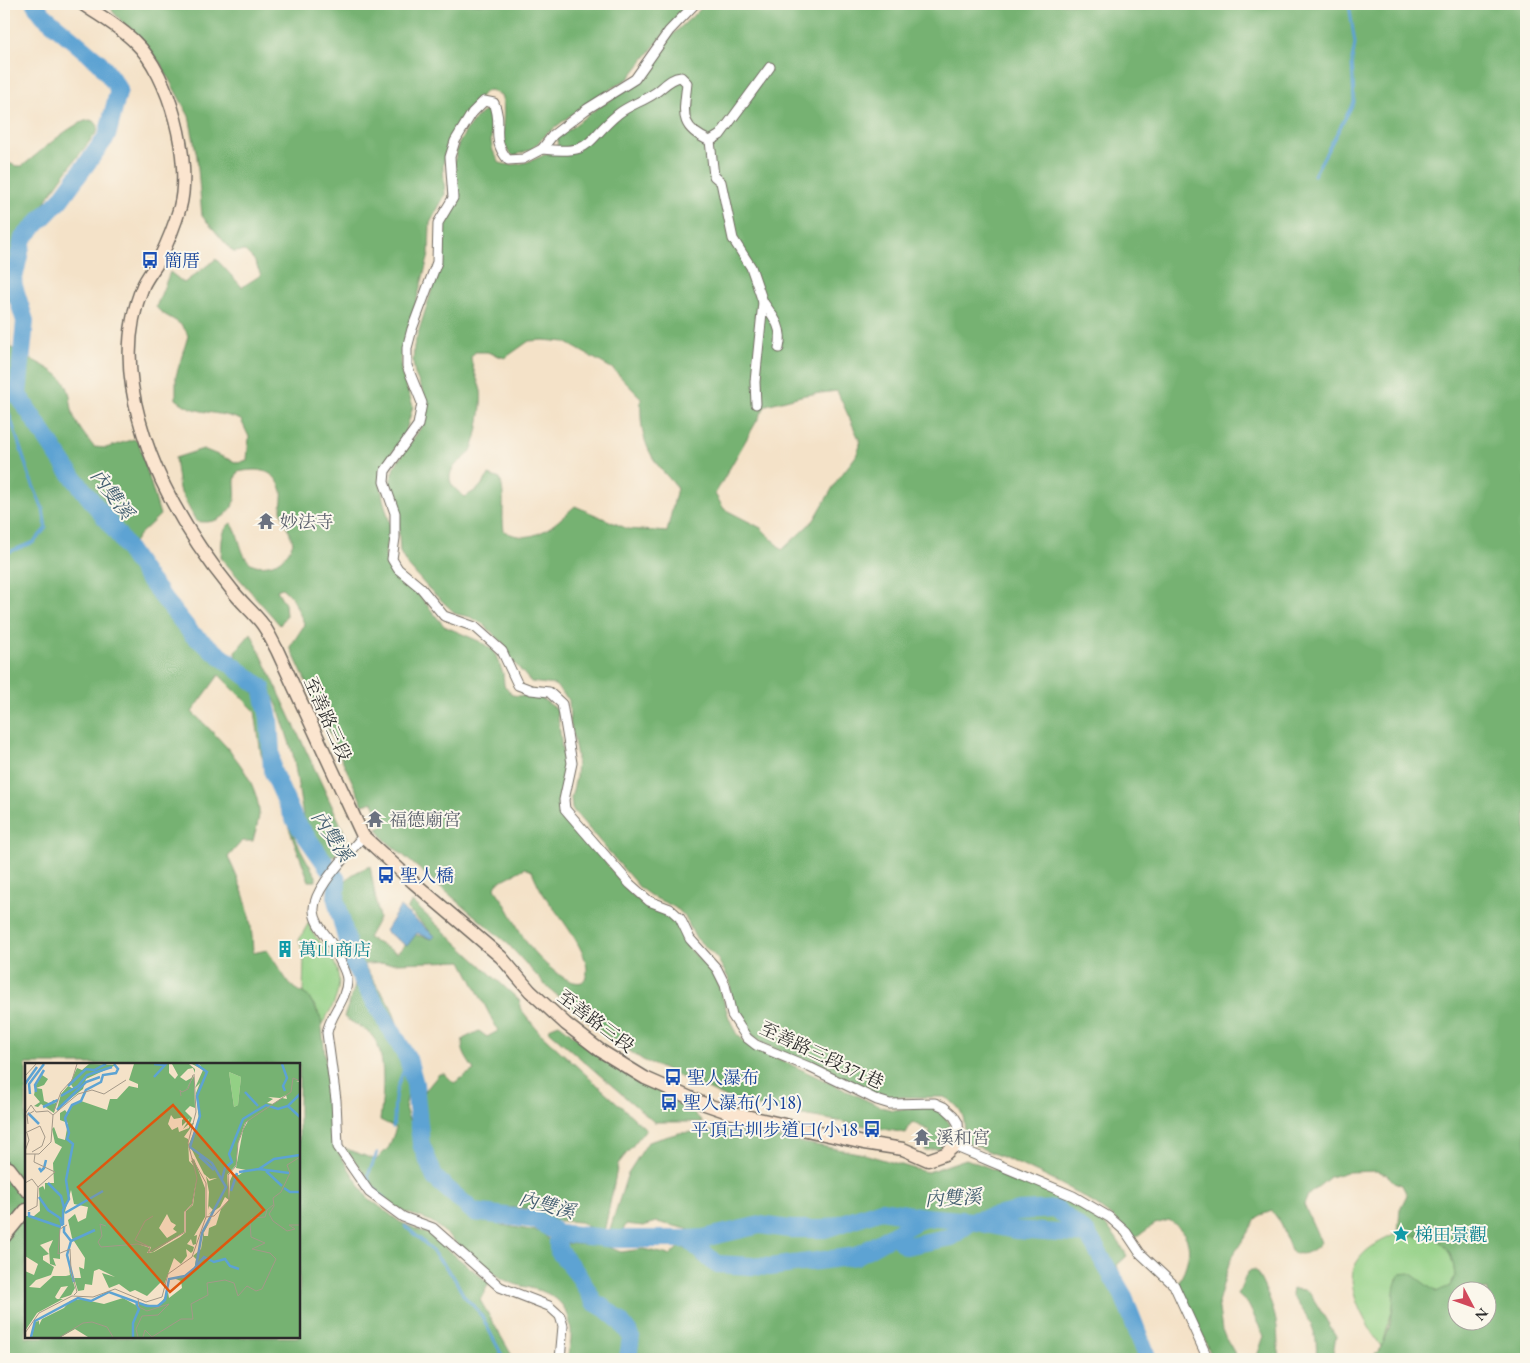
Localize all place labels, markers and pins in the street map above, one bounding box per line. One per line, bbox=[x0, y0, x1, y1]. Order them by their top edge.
place label: 簡厝 bbox=[164, 249, 200, 272]
bus stop icon: 簡厝 bbox=[140, 250, 160, 270]
place label: 妙法寺 bbox=[280, 510, 334, 533]
temple icon: 妙法寺 bbox=[256, 511, 276, 531]
place label: 福德廟宮 bbox=[389, 808, 461, 831]
temple icon: 福德廟宮 bbox=[365, 809, 385, 829]
place label: 聖人橋 bbox=[400, 864, 454, 887]
bus stop icon: 聖人橋 bbox=[376, 865, 396, 885]
place label: 萬山商店 bbox=[299, 938, 371, 961]
building icon: 萬山商店 bbox=[275, 939, 295, 959]
place label: 聖人瀑布 bbox=[687, 1066, 759, 1089]
bus stop icon: 聖人瀑布 bbox=[663, 1067, 683, 1087]
place label: 聖人瀑布(小18) bbox=[683, 1091, 802, 1114]
bus stop icon: 聖人瀑布(小18) bbox=[659, 1092, 679, 1112]
place label: 平頂古圳步道口(小18 bbox=[691, 1118, 858, 1141]
bus stop icon: 平頂古圳步道口(小18 bbox=[862, 1119, 882, 1139]
place label: 溪和宮 bbox=[936, 1126, 990, 1149]
temple icon: 溪和宮 bbox=[912, 1127, 932, 1147]
place label: 梯田景觀 bbox=[1415, 1223, 1487, 1246]
place icon: 梯田景觀 bbox=[1391, 1224, 1411, 1244]

